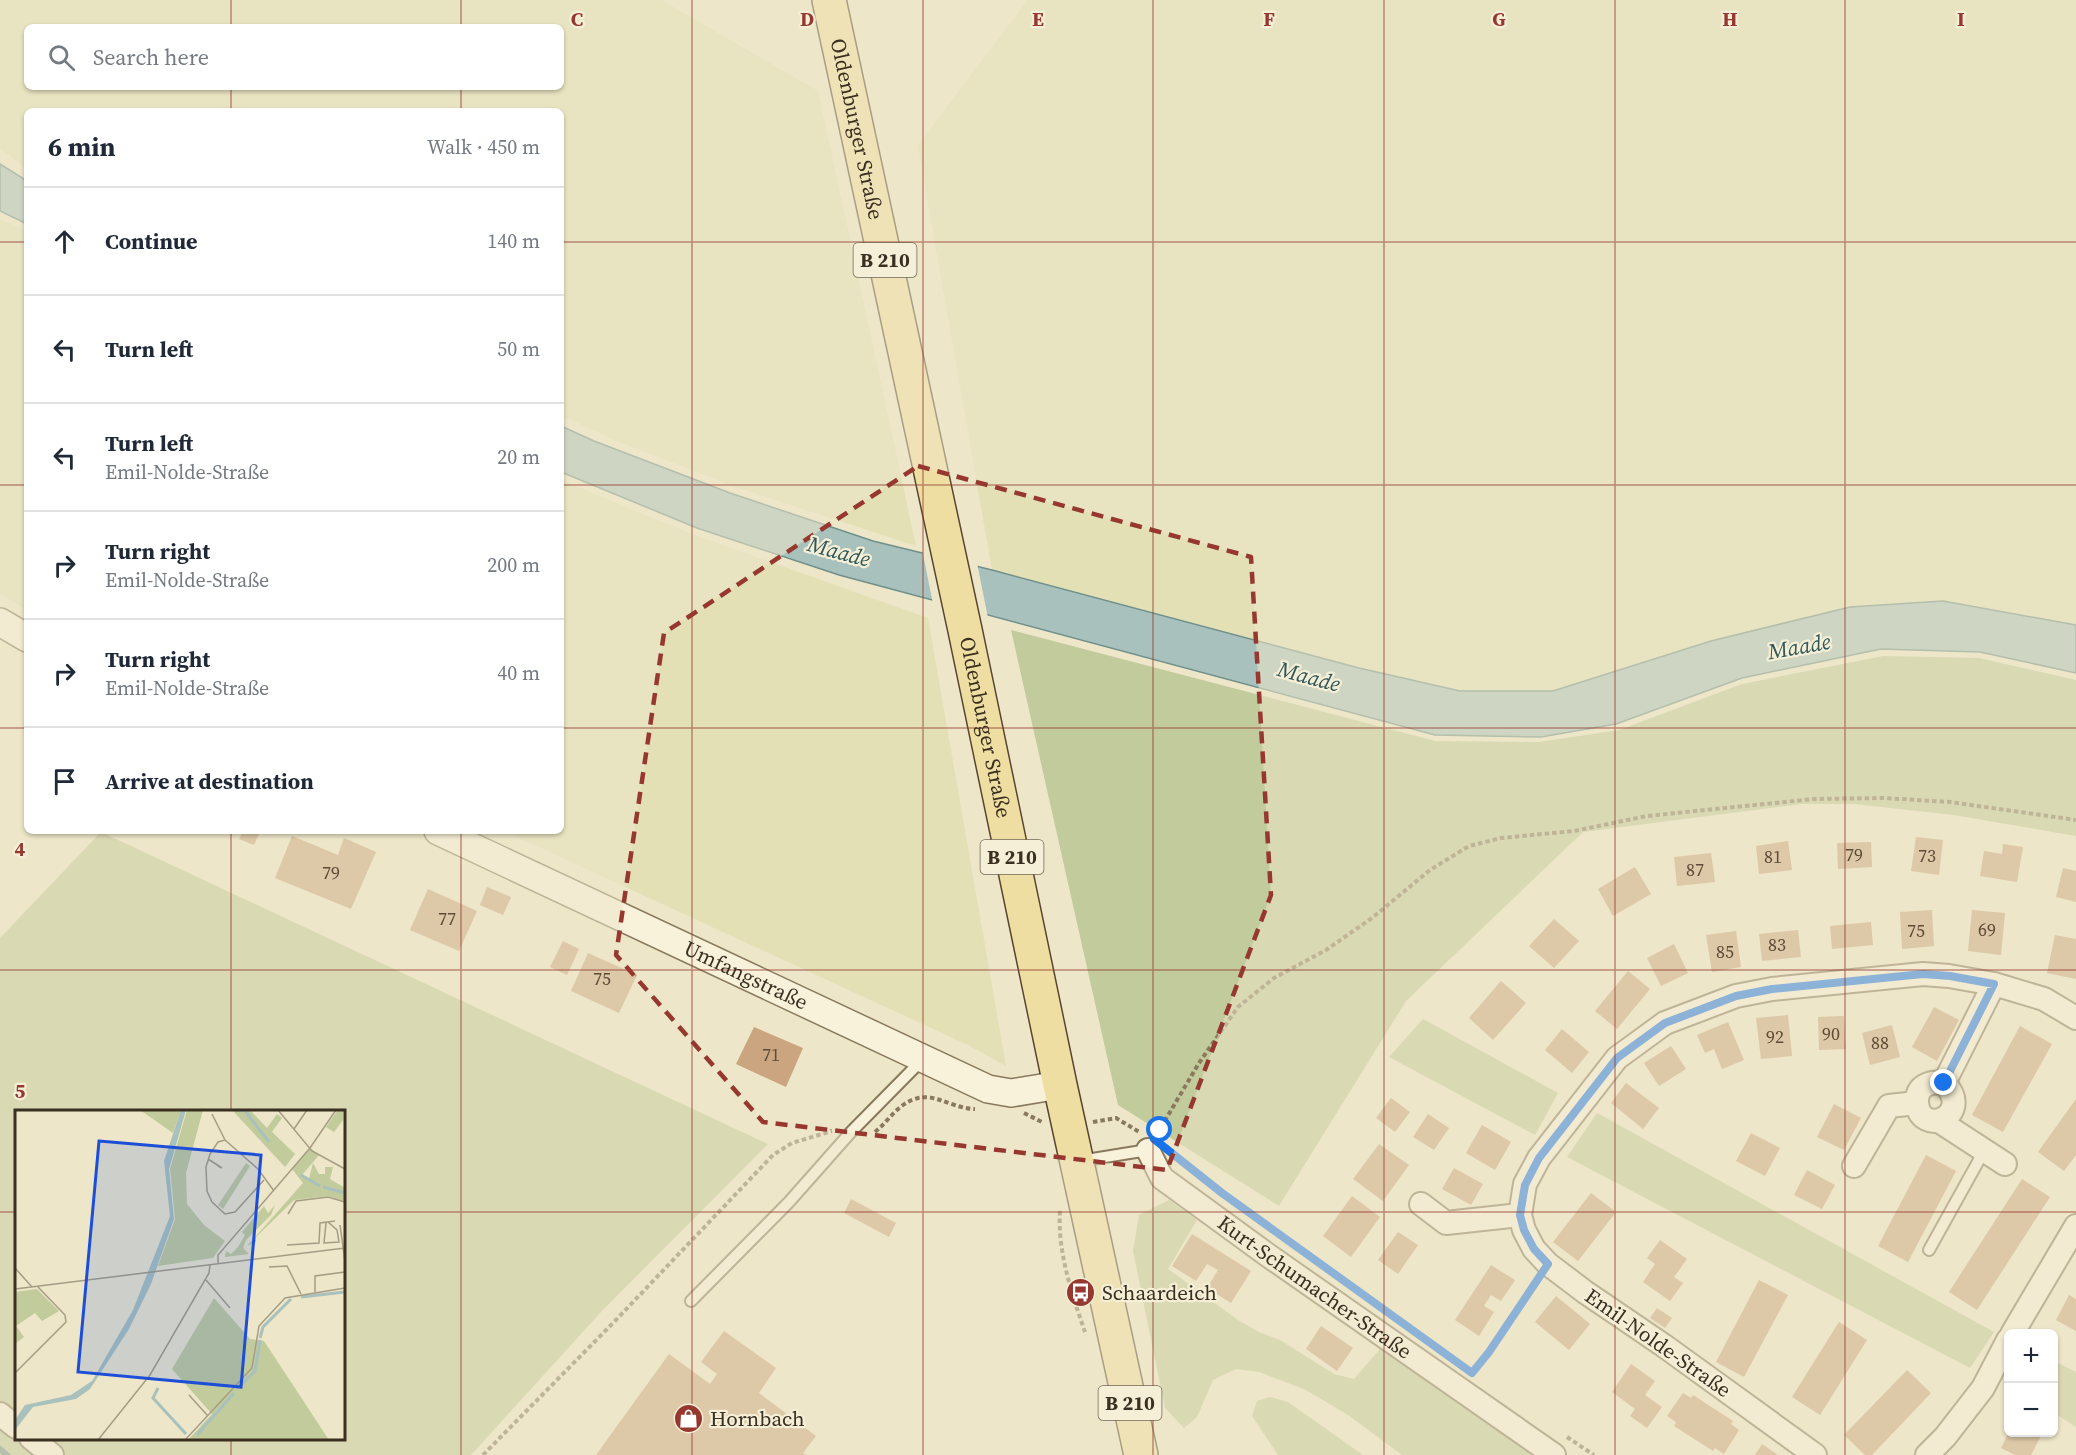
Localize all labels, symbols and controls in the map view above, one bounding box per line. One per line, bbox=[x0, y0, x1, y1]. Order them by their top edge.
text: C bbox=[571, 5, 583, 33]
text: D bbox=[800, 5, 814, 33]
text: E bbox=[1032, 5, 1044, 33]
text: F bbox=[1263, 5, 1275, 33]
text: G bbox=[1492, 5, 1506, 33]
text: H bbox=[1722, 5, 1738, 33]
text: I bbox=[1957, 5, 1965, 33]
search box bbox=[24, 24, 564, 90]
street label: Oldenburger Straße bbox=[824, 36, 891, 222]
icon: search bbox=[45, 41, 78, 74]
text: Search here bbox=[93, 42, 209, 72]
text: 6 min bbox=[48, 129, 115, 165]
text: Walk · 450 m bbox=[427, 133, 540, 161]
icon: ahead bbox=[48, 225, 81, 258]
text: Continue bbox=[105, 226, 198, 256]
text: 140 m bbox=[487, 227, 540, 255]
road number: B 210 bbox=[854, 243, 916, 277]
icon: left bbox=[48, 333, 81, 366]
text: Turn left bbox=[105, 334, 193, 364]
text: 50 m bbox=[497, 335, 540, 363]
text: Turn left bbox=[105, 428, 193, 458]
icon: left bbox=[48, 441, 81, 474]
text: 20 m bbox=[497, 443, 540, 471]
text: Emil-Nolde-Straße bbox=[105, 458, 269, 486]
water label: Maade bbox=[804, 528, 874, 574]
text: Turn right bbox=[105, 536, 210, 566]
icon: right bbox=[48, 549, 81, 582]
text: 200 m bbox=[487, 551, 540, 579]
text: Emil-Nolde-Straße bbox=[105, 566, 269, 594]
water label: Maade bbox=[1764, 626, 1833, 666]
street label: Oldenburger Straße bbox=[953, 634, 1019, 821]
text: Turn right bbox=[105, 644, 210, 674]
water label: Maade bbox=[1274, 653, 1344, 699]
icon: right bbox=[48, 657, 81, 690]
text: 40 m bbox=[497, 659, 540, 687]
text: Emil-Nolde-Straße bbox=[105, 674, 269, 702]
icon: arrive bbox=[48, 765, 81, 798]
text: Arrive at destination bbox=[105, 766, 314, 796]
text: 4 bbox=[15, 835, 26, 863]
road number: B 210 bbox=[980, 840, 1044, 874]
house number: 79 bbox=[1845, 842, 1863, 867]
house number: 73 bbox=[1918, 843, 1936, 868]
house number: 81 bbox=[1764, 844, 1782, 869]
house number: 87 bbox=[1686, 857, 1704, 882]
house number: 79 bbox=[322, 860, 340, 885]
house number: 77 bbox=[438, 906, 456, 931]
house number: 69 bbox=[1978, 917, 1996, 942]
house number: 75 bbox=[1907, 918, 1925, 943]
house number: 83 bbox=[1768, 932, 1786, 957]
street label: Umfangstraße bbox=[679, 933, 813, 1016]
house number: 85 bbox=[1716, 939, 1734, 964]
house number: 75 bbox=[593, 966, 611, 991]
house number: 90 bbox=[1822, 1021, 1840, 1046]
house number: 92 bbox=[1766, 1024, 1784, 1049]
house number: 88 bbox=[1871, 1030, 1889, 1055]
house number: 71 bbox=[762, 1042, 780, 1067]
route end bbox=[1930, 1069, 1956, 1095]
text: 5 bbox=[15, 1077, 26, 1105]
inset map bbox=[15, 1110, 345, 1440]
route start bbox=[1146, 1116, 1172, 1142]
street label: Kurt-Schumacher-Straße bbox=[1212, 1208, 1418, 1365]
bus stop icon: Schaardeich bbox=[1065, 1277, 1097, 1309]
place label: Schaardeich bbox=[1102, 1278, 1217, 1307]
street label: Emil-Nolde-Straße bbox=[1579, 1281, 1737, 1404]
map controls bbox=[2004, 1329, 2058, 1437]
button: + bbox=[2004, 1329, 2058, 1383]
button: − bbox=[2004, 1383, 2058, 1437]
road number: B 210 bbox=[1098, 1386, 1162, 1420]
shop icon: Hornbach bbox=[673, 1403, 705, 1435]
place label: Hornbach bbox=[710, 1404, 805, 1433]

